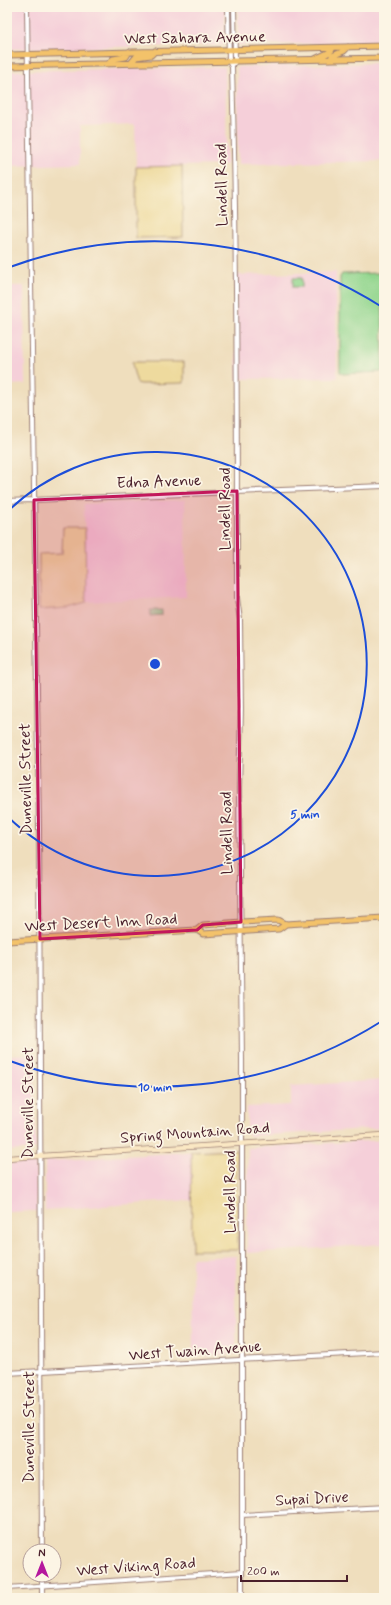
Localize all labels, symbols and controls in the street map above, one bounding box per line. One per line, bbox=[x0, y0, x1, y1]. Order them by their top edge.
street label: West Sahara Avenue bbox=[124, 26, 266, 50]
street label: Lindell Road bbox=[211, 143, 233, 227]
street label: Lindell Road bbox=[215, 467, 236, 551]
street label: Edna Avenue bbox=[116, 470, 202, 494]
centre of rings bbox=[148, 657, 162, 671]
street label: Duneville Street bbox=[15, 722, 37, 835]
street label: Lindell Road bbox=[216, 791, 238, 875]
text: 5 min bbox=[290, 807, 320, 823]
street label: West Desert Inn Road bbox=[24, 909, 178, 937]
street label: Duneville Street bbox=[18, 1047, 39, 1159]
text: 10 min bbox=[138, 1080, 172, 1096]
street label: Spring Mountain Road bbox=[119, 1117, 271, 1150]
street label: Lindell Road bbox=[220, 1150, 241, 1234]
street label: West Twain Avenue bbox=[128, 1336, 263, 1366]
street label: Duneville Street bbox=[19, 1371, 40, 1483]
street label: Supai Drive bbox=[275, 1487, 349, 1511]
north arrow bbox=[22, 1543, 62, 1583]
text: N bbox=[38, 1547, 46, 1561]
street label: West Viking Road bbox=[76, 1552, 196, 1582]
scale bar bbox=[241, 1557, 347, 1583]
text: 200 m bbox=[247, 1564, 280, 1580]

